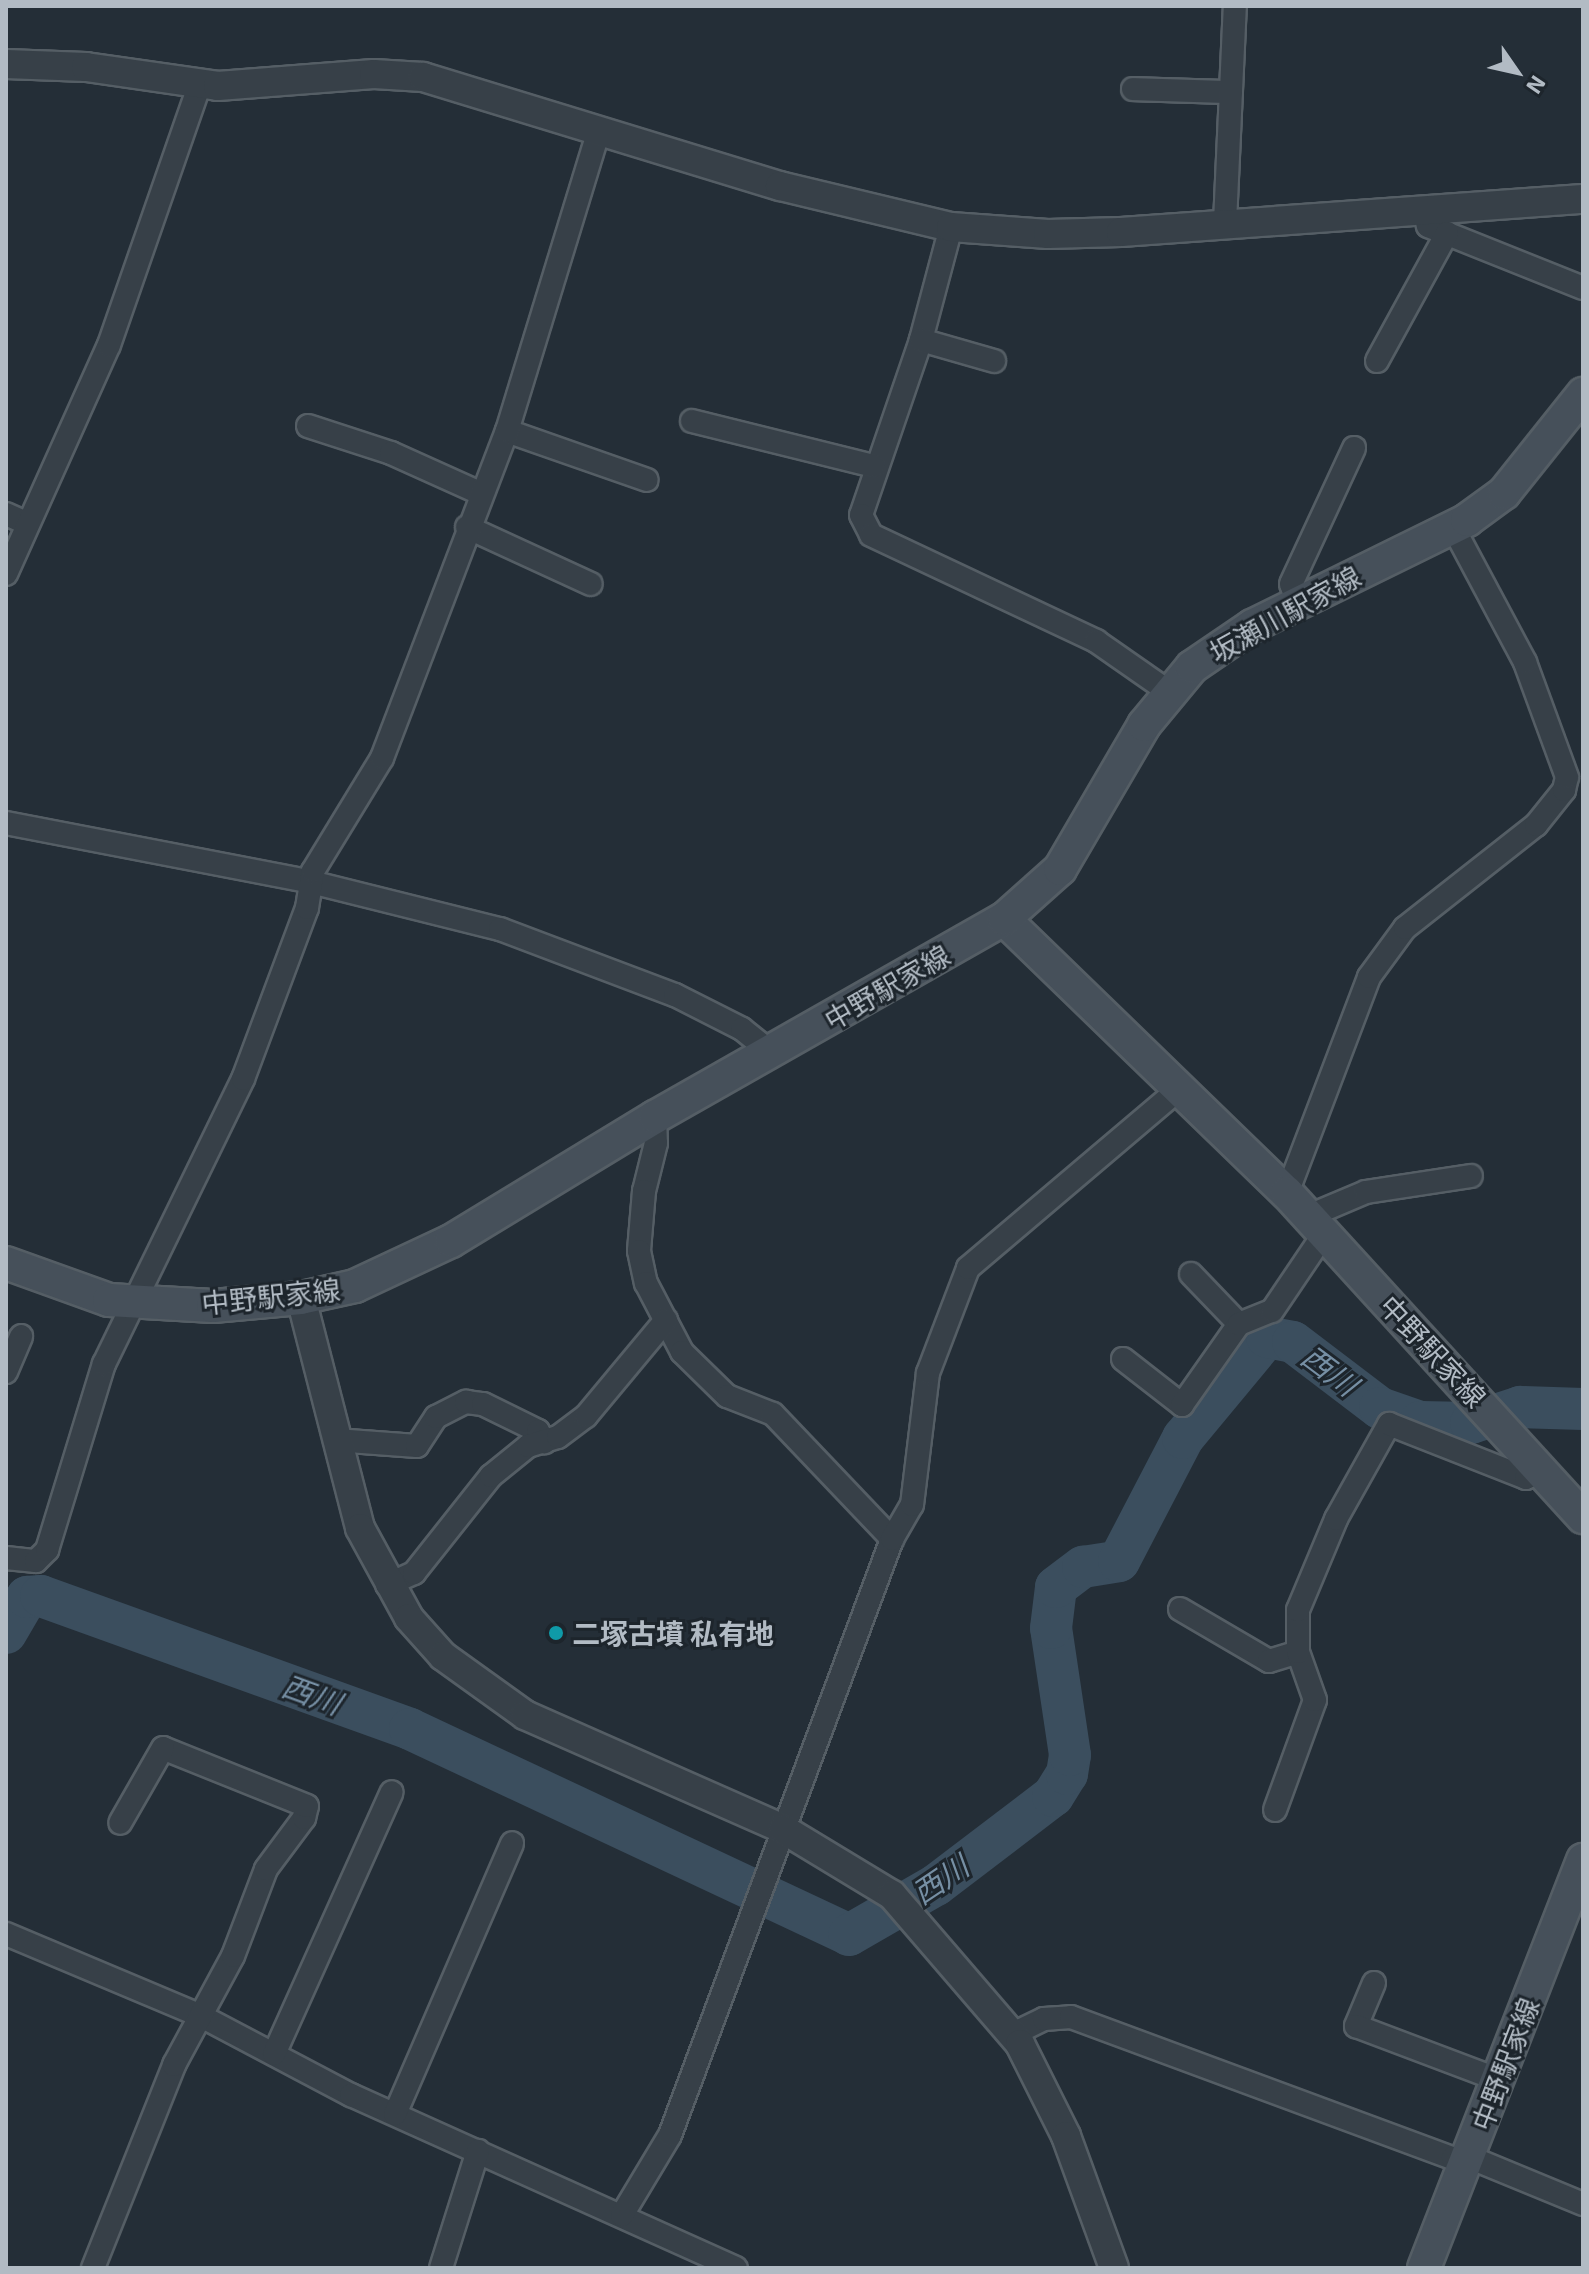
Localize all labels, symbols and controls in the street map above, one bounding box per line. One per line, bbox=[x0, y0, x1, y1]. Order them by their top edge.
north arrow bbox=[1477, 32, 1557, 112]
text: N bbox=[1522, 72, 1552, 99]
street label: 坂瀬川駅家線 bbox=[1203, 559, 1367, 669]
street label: 中野駅家線 bbox=[818, 937, 956, 1037]
street label: 中野駅家線 bbox=[200, 1272, 342, 1320]
street label: 中野駅家線 bbox=[1373, 1288, 1493, 1414]
water label: 西川 bbox=[1295, 1338, 1365, 1402]
place label: 二塚古墳 私有地 bbox=[572, 1616, 774, 1650]
marker: 二塚古墳 私有地 bbox=[547, 1624, 565, 1642]
water label: 西川 bbox=[278, 1667, 346, 1721]
water label: 西川 bbox=[905, 1847, 975, 1911]
street label: 中野駅家線 bbox=[1464, 1993, 1546, 2135]

